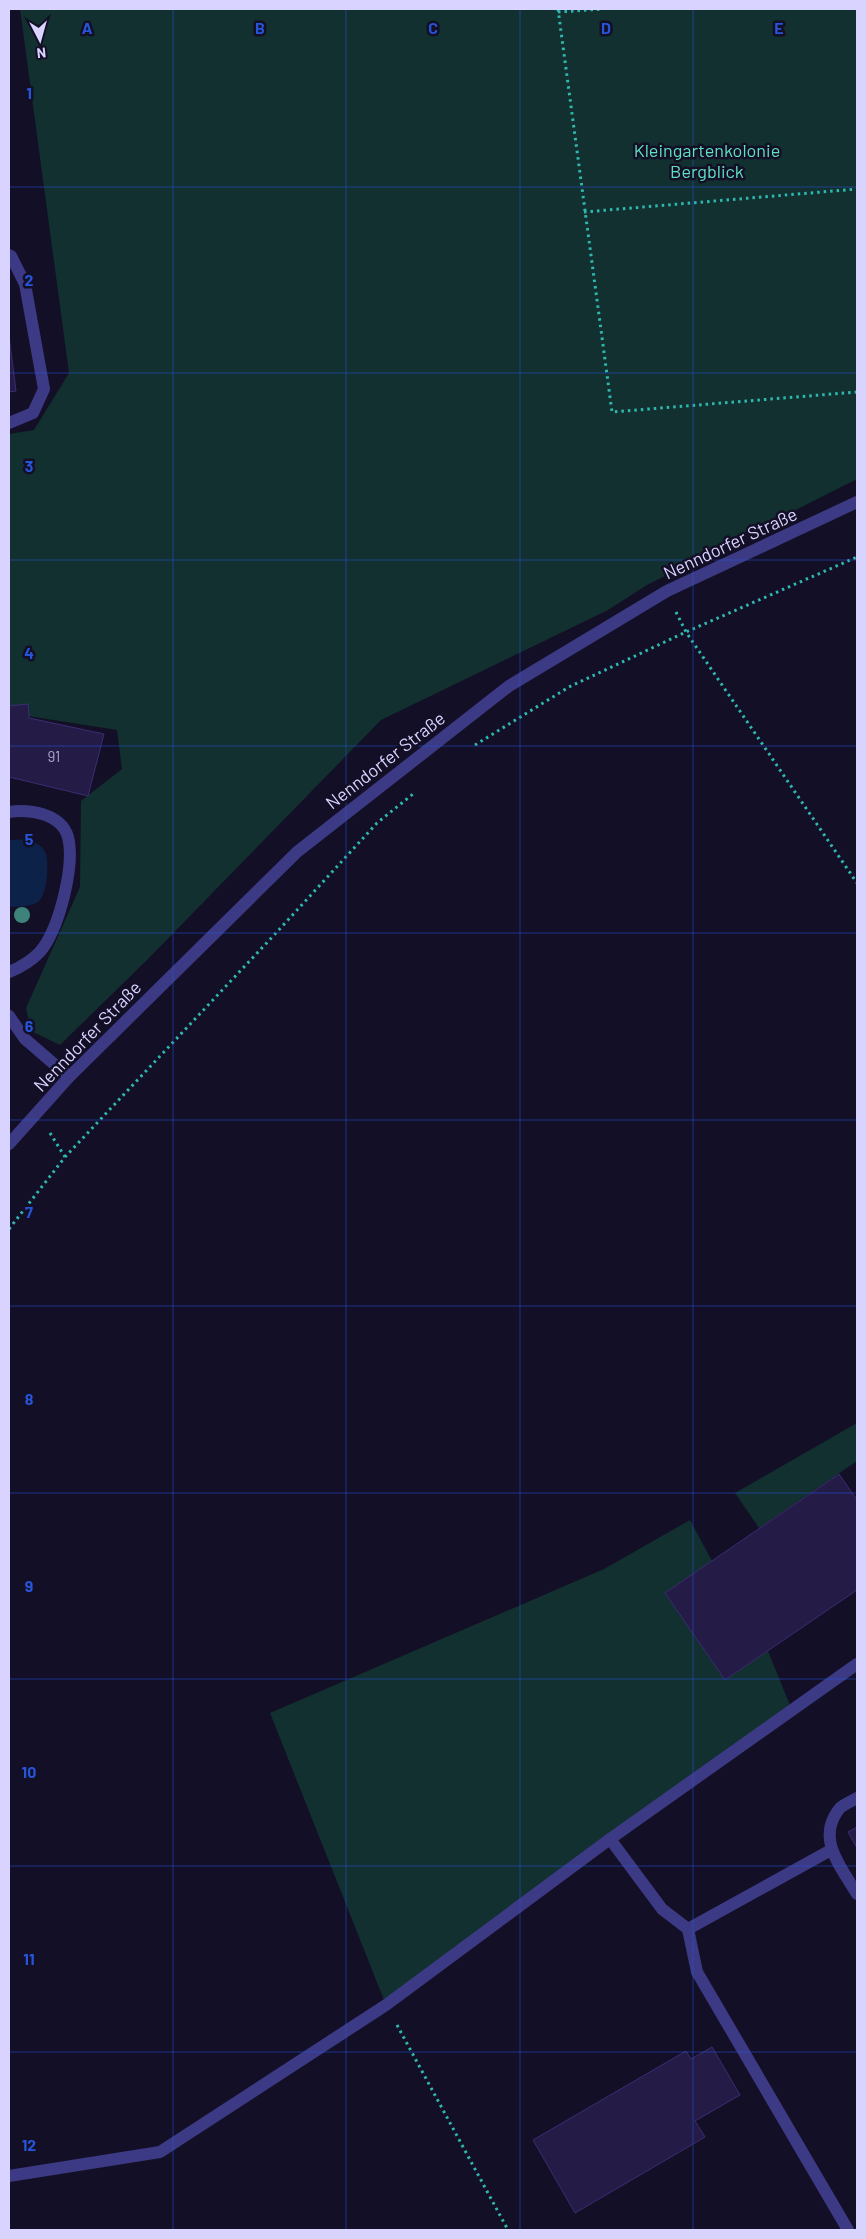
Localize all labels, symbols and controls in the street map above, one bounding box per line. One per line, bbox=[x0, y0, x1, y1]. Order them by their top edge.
north arrow bbox=[15, 15, 65, 65]
text: A bbox=[82, 18, 93, 37]
text: B bbox=[255, 18, 265, 37]
text: C bbox=[428, 18, 438, 37]
text: D bbox=[601, 18, 611, 37]
text: E bbox=[774, 18, 784, 37]
text: N bbox=[36, 44, 47, 62]
text: 1 bbox=[26, 83, 32, 102]
park label: Kleingartenkolonie Bergblick bbox=[634, 139, 780, 182]
text: 2 bbox=[25, 270, 34, 289]
text: 3 bbox=[25, 456, 33, 475]
street label: Nenndorfer Straße bbox=[660, 502, 800, 584]
text: 4 bbox=[24, 643, 34, 662]
street label: Nenndorfer Straße bbox=[321, 707, 449, 813]
house number: 91 bbox=[48, 747, 60, 765]
text: 5 bbox=[25, 829, 34, 848]
street label: Nenndorfer Straße bbox=[29, 976, 145, 1096]
text: 6 bbox=[25, 1016, 34, 1035]
text: 7 bbox=[25, 1202, 33, 1221]
text: 8 bbox=[25, 1389, 34, 1408]
text: 9 bbox=[25, 1576, 33, 1595]
text: 10 bbox=[22, 1762, 36, 1781]
text: 11 bbox=[23, 1949, 35, 1968]
text: 12 bbox=[22, 2135, 36, 2154]

